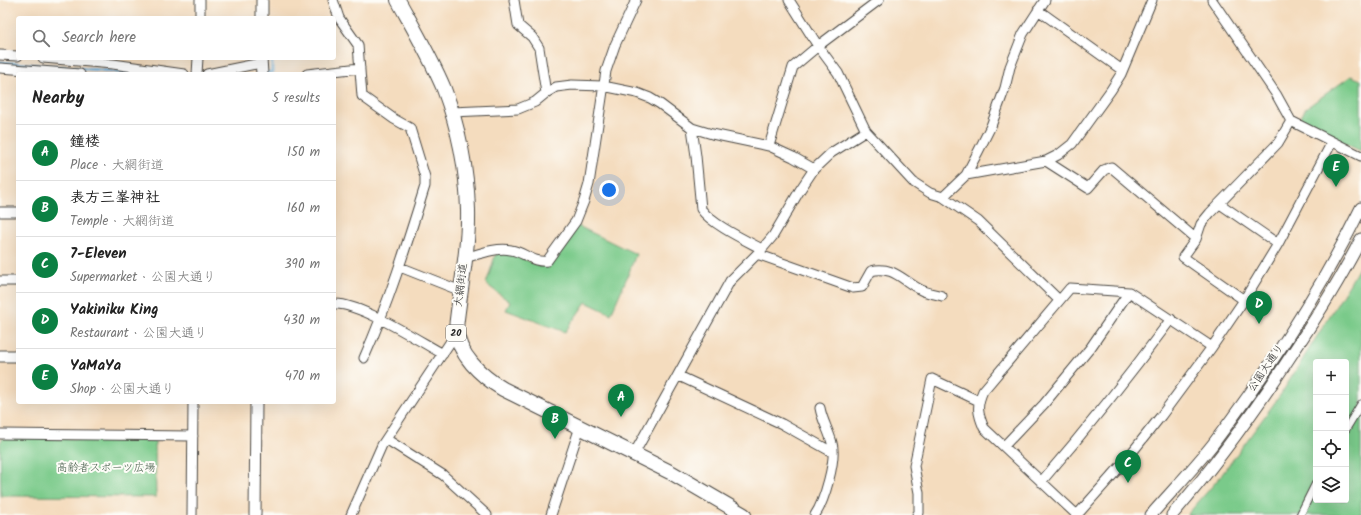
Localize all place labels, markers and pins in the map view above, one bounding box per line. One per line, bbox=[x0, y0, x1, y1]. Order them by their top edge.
pin: E bbox=[1323, 154, 1349, 187]
pin: D bbox=[1246, 291, 1272, 324]
pin: A bbox=[608, 384, 634, 417]
pin: B bbox=[542, 406, 568, 439]
pin: C bbox=[1115, 450, 1141, 483]

